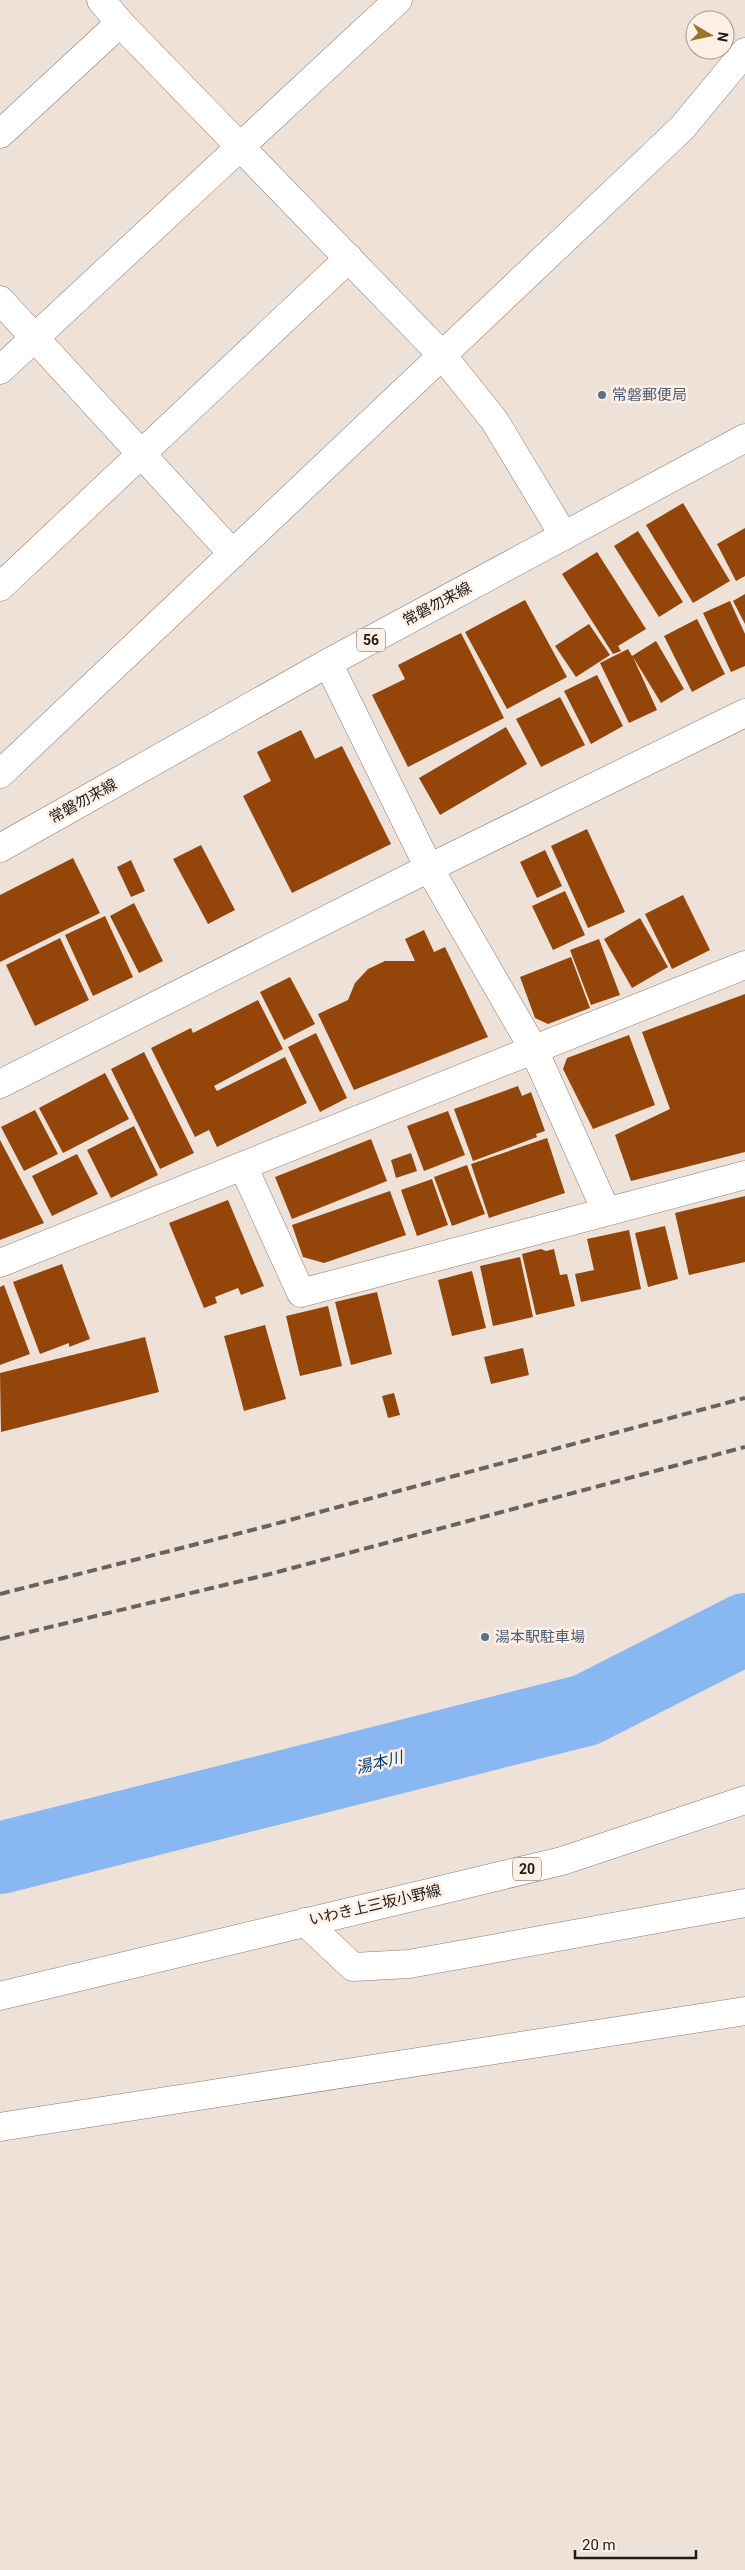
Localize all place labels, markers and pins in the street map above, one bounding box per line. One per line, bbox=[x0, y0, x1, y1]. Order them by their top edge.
place label: 常磐郵便局 bbox=[612, 386, 687, 404]
marker: 常磐郵便局 bbox=[596, 389, 608, 401]
place label: 湯本駅駐車場 bbox=[495, 1628, 585, 1646]
marker: 湯本駅駐車場 bbox=[479, 1631, 491, 1643]

